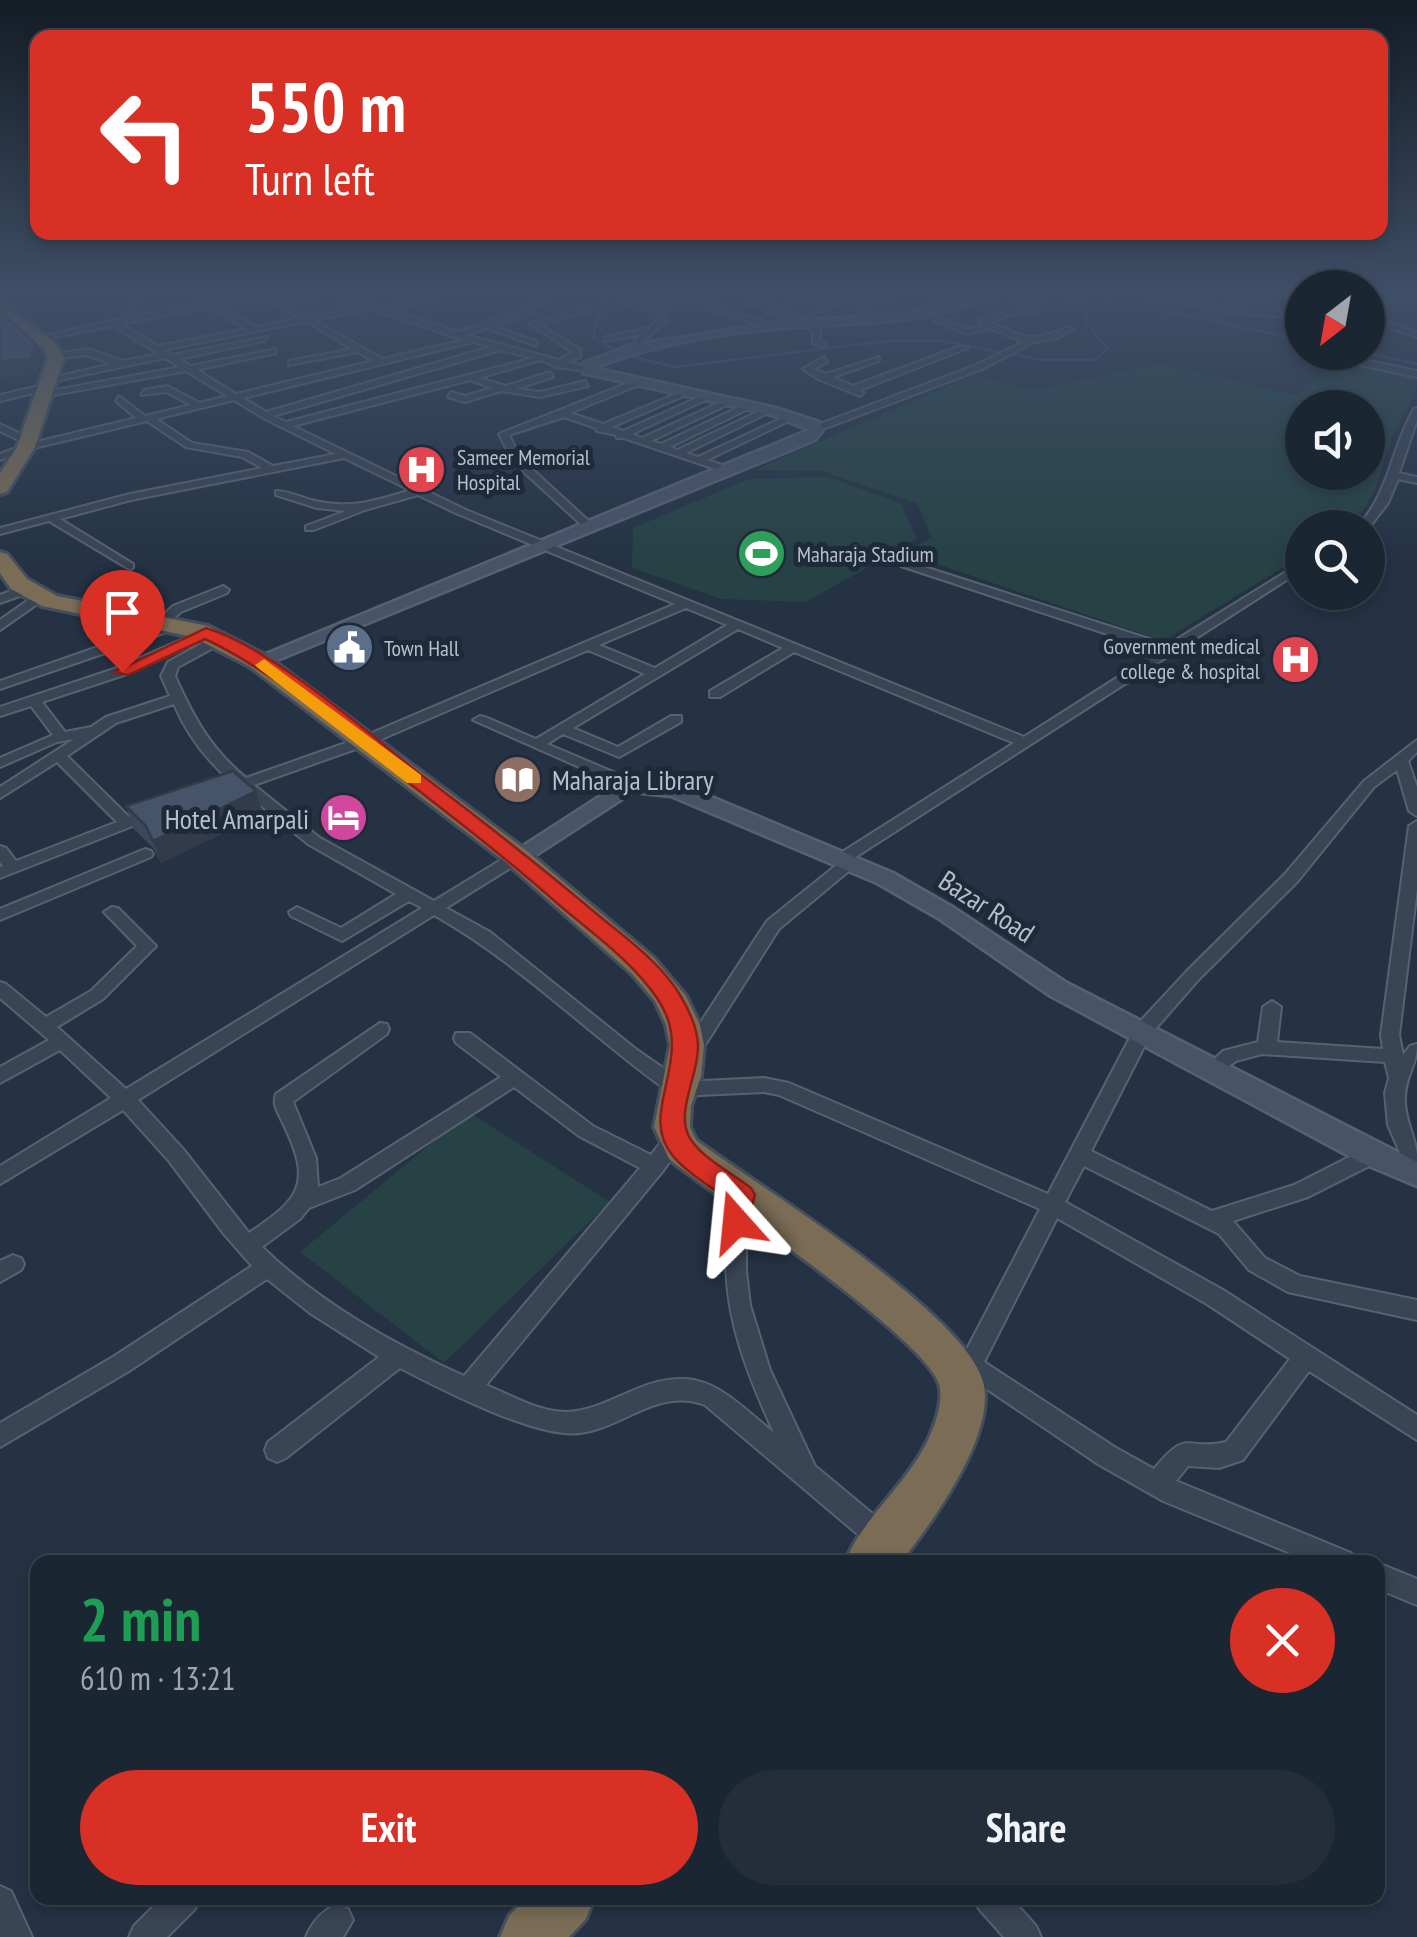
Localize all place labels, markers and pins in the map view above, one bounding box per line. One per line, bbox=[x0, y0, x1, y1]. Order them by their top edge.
place label: Sameer Memorial Hospital bbox=[457, 443, 591, 496]
hospital icon: Sameer Memorial Hospital bbox=[396, 444, 448, 496]
sports icon: Maharaja Stadium bbox=[736, 528, 788, 580]
place label: Maharaja Stadium bbox=[797, 540, 934, 568]
pin bbox=[80, 570, 165, 673]
public building icon: Town Hall bbox=[323, 622, 375, 674]
place label: Government medical college & hospital bbox=[1103, 632, 1261, 685]
hospital icon: Government medical college & hospital bbox=[1269, 633, 1321, 685]
place label: Town Hall bbox=[384, 634, 460, 662]
library icon: Maharaja Library bbox=[491, 753, 543, 805]
place label: Maharaja Library bbox=[552, 761, 714, 798]
hotel icon: Hotel Amarpali bbox=[318, 792, 370, 844]
place label: Hotel Amarpali bbox=[165, 800, 309, 837]

